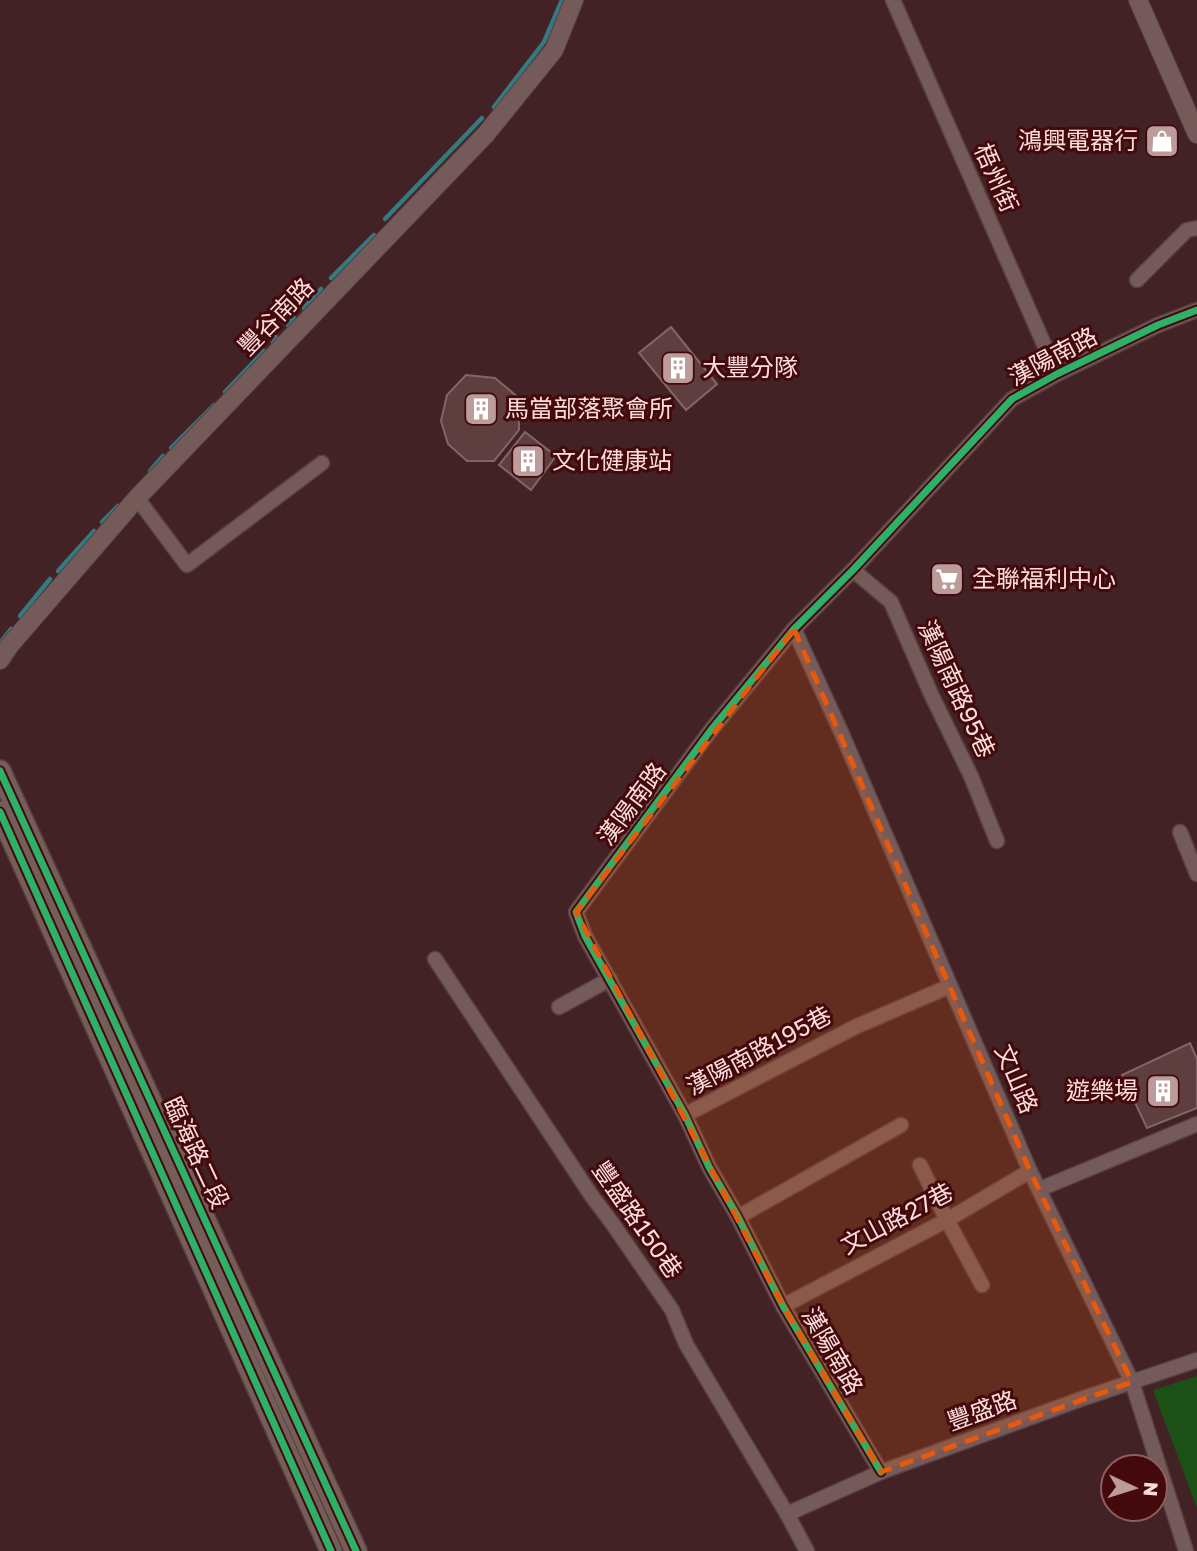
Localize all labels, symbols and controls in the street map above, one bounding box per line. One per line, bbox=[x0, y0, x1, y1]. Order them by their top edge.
shop icon: 鴻興電器行 bbox=[1143, 122, 1181, 160]
place label: 鴻興電器行 bbox=[1018, 125, 1138, 154]
street label: 梧州街 bbox=[969, 139, 1025, 216]
street label: 豐谷南路 bbox=[231, 271, 319, 361]
street label: 漢陽南路 bbox=[1003, 320, 1101, 391]
building icon: 大豐分隊 bbox=[659, 349, 697, 387]
place label: 大豐分隊 bbox=[702, 352, 798, 381]
building icon: 馬當部落聚會所 bbox=[462, 390, 500, 428]
place label: 馬當部落聚會所 bbox=[505, 393, 673, 422]
building icon: 文化健康站 bbox=[509, 442, 547, 480]
place label: 文化健康站 bbox=[552, 445, 672, 474]
supermarket icon: 全聯福利中心 bbox=[928, 560, 966, 598]
place label: 全聯福利中心 bbox=[972, 563, 1116, 592]
street label: 漢陽南路95巷 bbox=[913, 615, 1002, 762]
street label: 漢陽南路 bbox=[590, 756, 671, 850]
street label: 漢陽南路195巷 bbox=[681, 999, 836, 1100]
street label: 文山路 bbox=[990, 1040, 1045, 1117]
building icon: 遊樂場 bbox=[1144, 1072, 1182, 1110]
place label: 遊樂場 bbox=[1066, 1075, 1138, 1104]
street label: 臨海路二段 bbox=[159, 1092, 236, 1213]
street label: 豐盛路150巷 bbox=[587, 1155, 689, 1283]
street label: 文山路27巷 bbox=[835, 1176, 957, 1259]
street label: 漢陽南路 bbox=[797, 1301, 870, 1399]
street label: 豐盛路 bbox=[943, 1384, 1020, 1436]
north arrow bbox=[1099, 1453, 1169, 1523]
text: N bbox=[1139, 1481, 1163, 1497]

